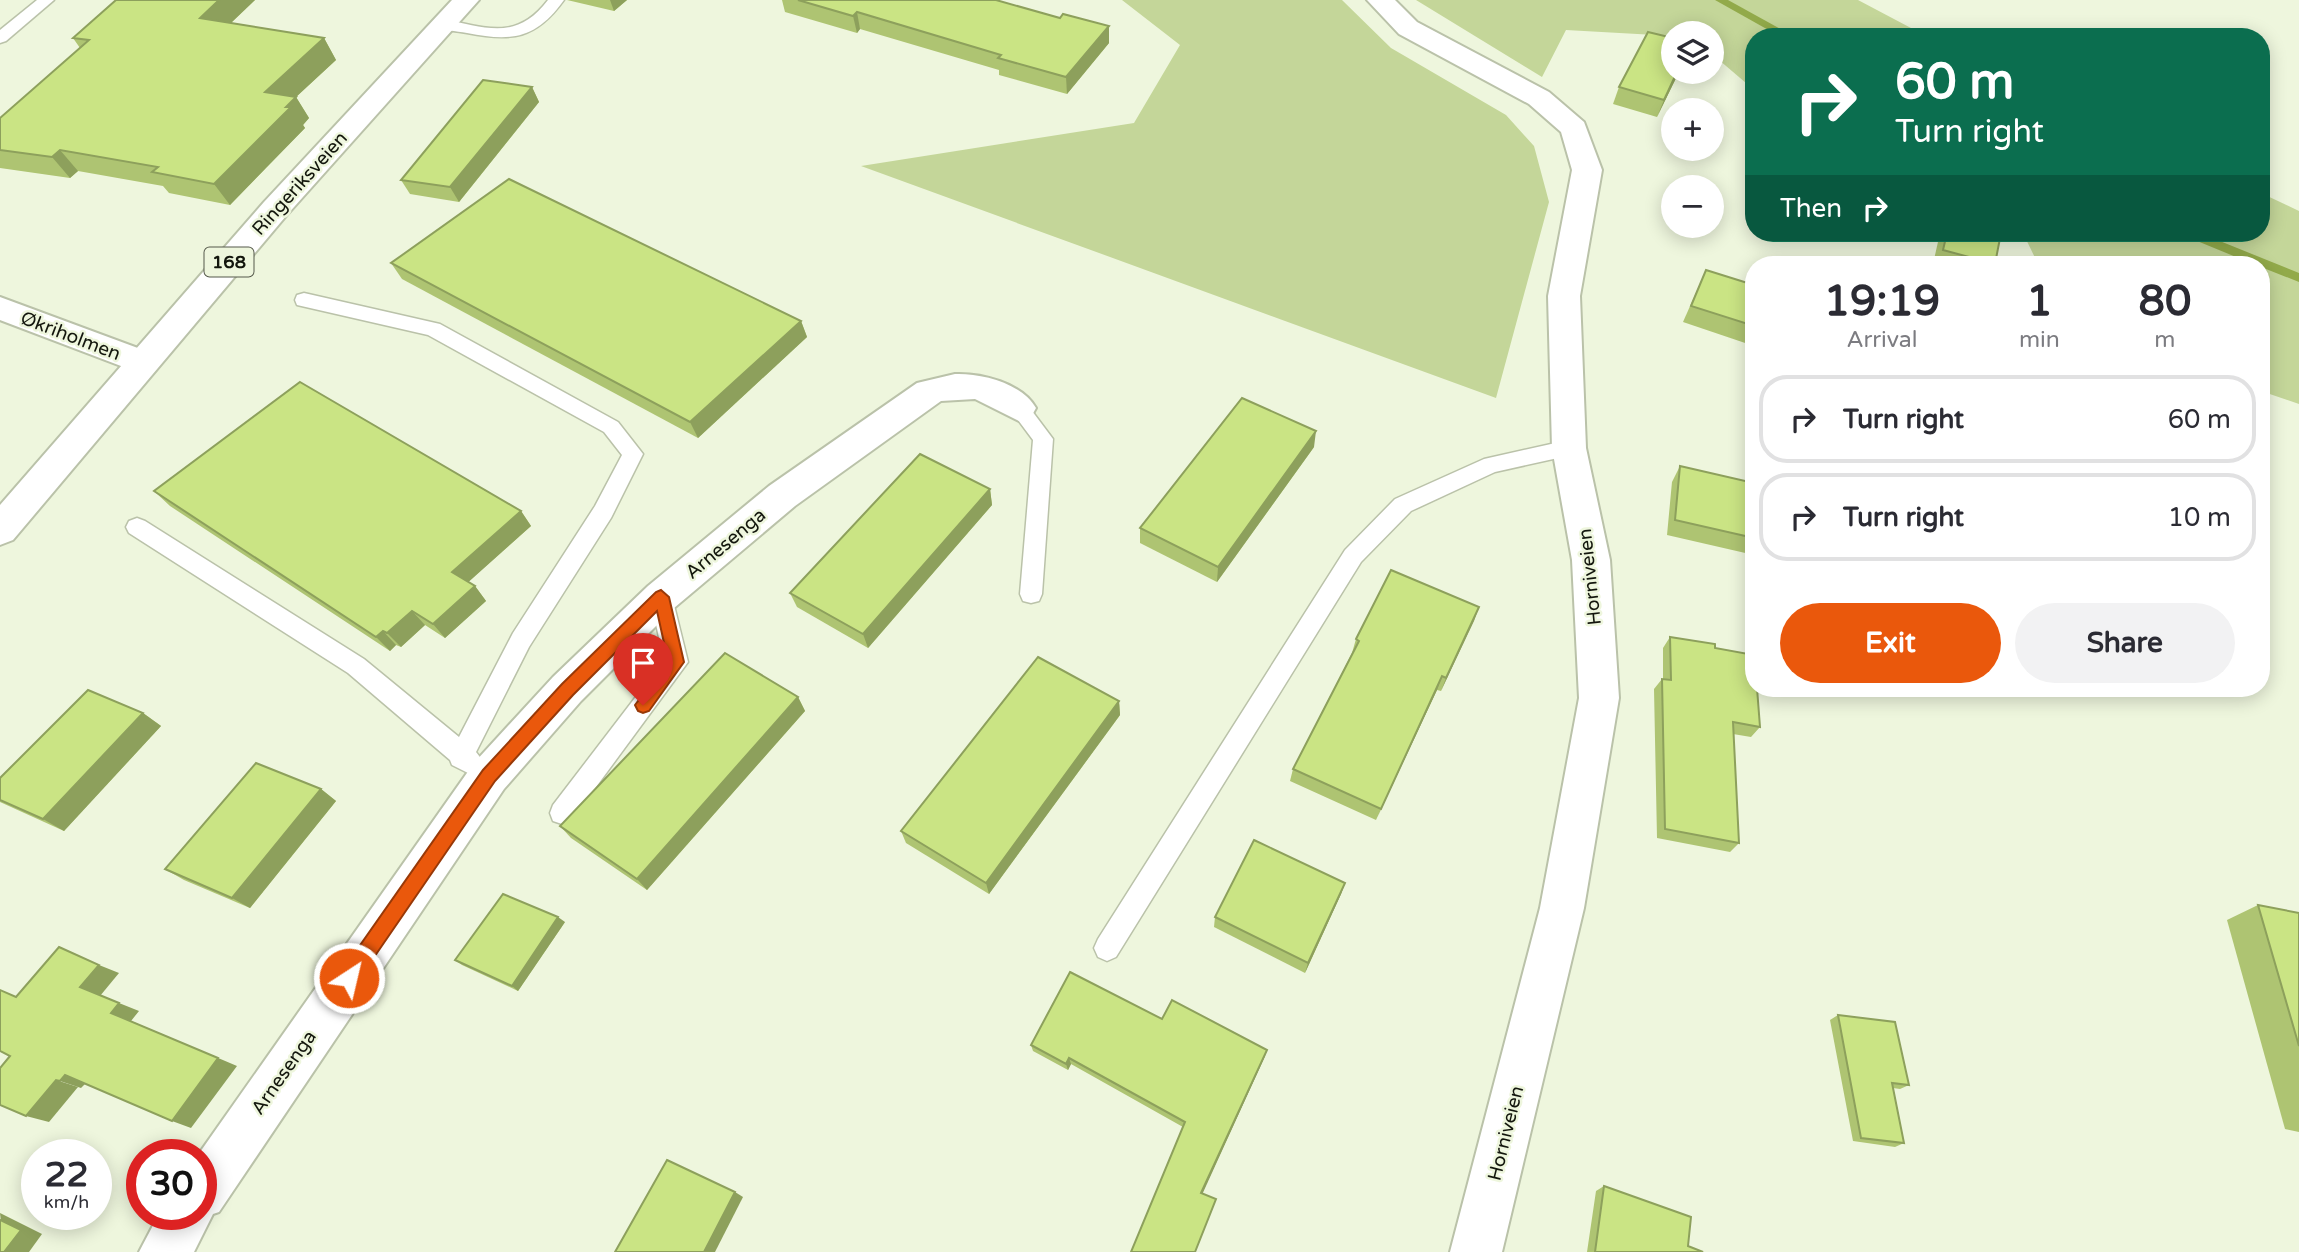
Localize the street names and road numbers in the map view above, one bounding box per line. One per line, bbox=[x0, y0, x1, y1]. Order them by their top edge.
street label: Ringeriksveien bbox=[248, 127, 352, 240]
road number: 168 bbox=[204, 248, 254, 276]
street label: Økriholmen bbox=[18, 307, 124, 365]
street label: Arnesenga bbox=[681, 504, 770, 584]
street label: Horniveien bbox=[1574, 528, 1606, 626]
street label: Arnesenga bbox=[247, 1026, 321, 1119]
street label: Horniveien bbox=[1484, 1084, 1528, 1183]

